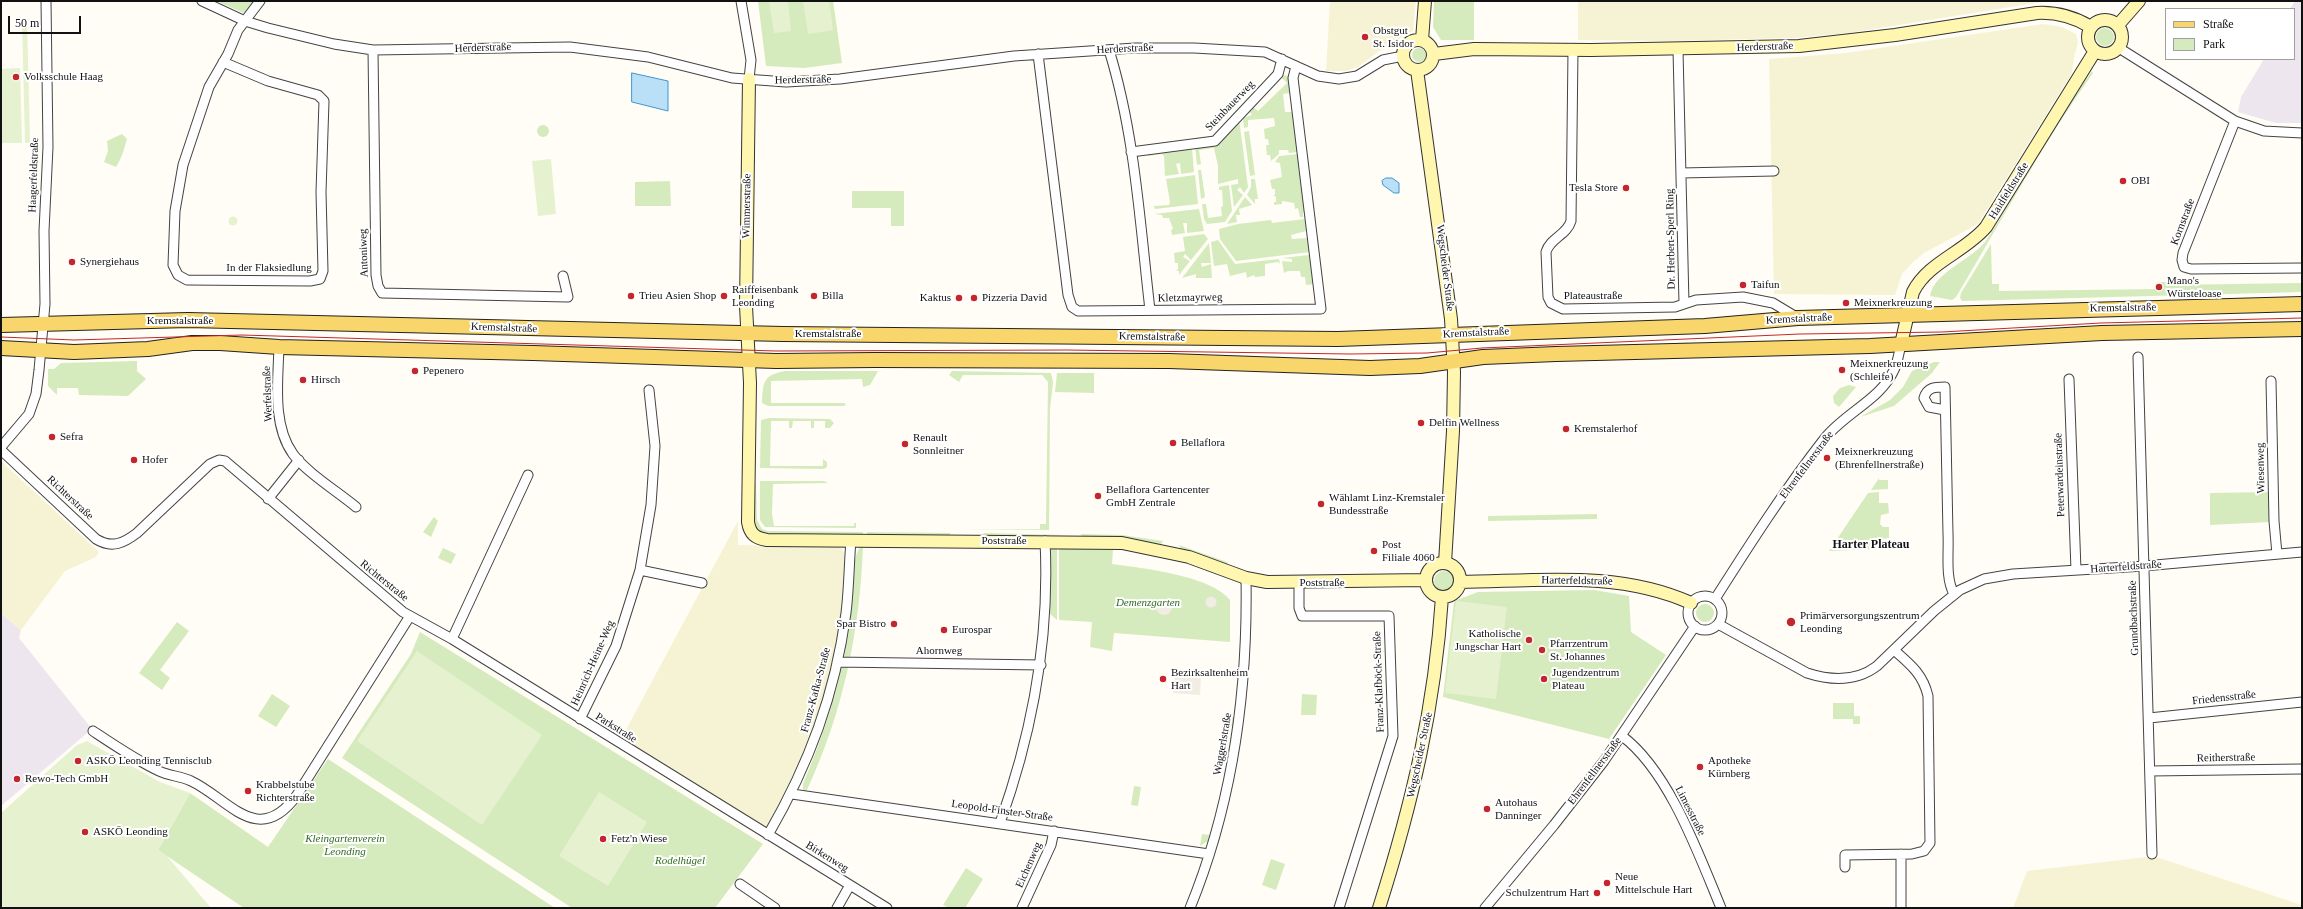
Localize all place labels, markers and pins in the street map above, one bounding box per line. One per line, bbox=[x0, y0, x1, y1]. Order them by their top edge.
place label: Obstgut St. Isidor bbox=[1373, 24, 1413, 50]
marker: Obstgut St. Isidor bbox=[1360, 32, 1370, 42]
place label: Volksschule Haag bbox=[24, 70, 103, 84]
marker: Volksschule Haag bbox=[11, 72, 21, 82]
place label: OBI bbox=[2131, 174, 2150, 188]
marker: OBI bbox=[2118, 176, 2128, 186]
place label: Tesla Store bbox=[1569, 181, 1618, 195]
marker: Tesla Store bbox=[1621, 183, 1631, 193]
place label: Synergiehaus bbox=[80, 255, 139, 269]
marker: Synergiehaus bbox=[67, 257, 77, 267]
place label: Mano's Würsteloase bbox=[2167, 274, 2221, 300]
place label: Taifun bbox=[1751, 278, 1780, 292]
marker: Taifun bbox=[1738, 280, 1748, 290]
marker: Mano's Würsteloase bbox=[2154, 282, 2164, 292]
place label: Raiffeisenbank Leonding bbox=[732, 283, 798, 309]
place label: Trieu Asien Shop bbox=[639, 289, 716, 303]
place label: Billa bbox=[822, 289, 843, 303]
marker: Trieu Asien Shop bbox=[626, 291, 636, 301]
marker: Raiffeisenbank Leonding bbox=[719, 291, 729, 301]
marker: Billa bbox=[809, 291, 819, 301]
place label: Kaktus bbox=[920, 291, 951, 305]
place label: Pizzeria David bbox=[982, 291, 1047, 305]
marker: Kaktus bbox=[954, 293, 964, 303]
marker: Pizzeria David bbox=[969, 293, 979, 303]
place label: Meixnerkreuzung bbox=[1854, 296, 1932, 310]
marker: Meixnerkreuzung bbox=[1841, 298, 1851, 308]
place label: Meixnerkreuzung (Schleife) bbox=[1850, 357, 1928, 383]
place label: Pepenero bbox=[423, 364, 464, 378]
marker: Meixnerkreuzung (Schleife) bbox=[1837, 365, 1847, 375]
marker: Pepenero bbox=[410, 366, 420, 376]
place label: Hirsch bbox=[311, 373, 340, 387]
marker: Hirsch bbox=[298, 375, 308, 385]
place label: Delfin Wellness bbox=[1429, 416, 1499, 430]
marker: Delfin Wellness bbox=[1416, 418, 1426, 428]
place label: Kremstalerhof bbox=[1574, 422, 1638, 436]
marker: Kremstalerhof bbox=[1561, 424, 1571, 434]
place label: Sefra bbox=[60, 430, 83, 444]
place label: Renault Sonnleitner bbox=[913, 431, 964, 457]
marker: Sefra bbox=[47, 432, 57, 442]
place label: Bellaflora bbox=[1181, 436, 1225, 450]
marker: Bellaflora bbox=[1168, 438, 1178, 448]
marker: Renault Sonnleitner bbox=[900, 439, 910, 449]
place label: Meixnerkreuzung (Ehrenfellnerstraße) bbox=[1835, 445, 1924, 471]
place label: Hofer bbox=[142, 453, 168, 467]
marker: Meixnerkreuzung (Ehrenfellnerstraße) bbox=[1822, 453, 1832, 463]
marker: Hofer bbox=[129, 455, 139, 465]
place label: Bellaflora Gartencenter GmbH Zentrale bbox=[1106, 483, 1210, 509]
marker: Bellaflora Gartencenter GmbH Zentrale bbox=[1093, 491, 1103, 501]
place label: Wählamt Linz-Kremstaler Bundesstraße bbox=[1329, 491, 1445, 517]
marker: Wählamt Linz-Kremstaler Bundesstraße bbox=[1316, 499, 1326, 509]
place label: Post Filiale 4060 bbox=[1382, 538, 1435, 564]
marker: Post Filiale 4060 bbox=[1369, 546, 1379, 556]
place label: Primärversorgungszentrum Leonding bbox=[1800, 609, 1920, 635]
marker: Primärversorgungszentrum Leonding bbox=[1785, 616, 1797, 628]
place label: Spar Bistro bbox=[836, 617, 886, 631]
marker: Spar Bistro bbox=[889, 619, 899, 629]
place label: Eurospar bbox=[952, 623, 992, 637]
marker: Eurospar bbox=[939, 625, 949, 635]
place label: Katholische Jungschar Hart bbox=[1455, 627, 1521, 653]
marker: Katholische Jungschar Hart bbox=[1524, 635, 1534, 645]
place label: Pfarrzentrum St. Johannes bbox=[1550, 637, 1608, 663]
marker: Pfarrzentrum St. Johannes bbox=[1537, 645, 1547, 655]
place label: Bezirksaltenheim Hart bbox=[1171, 666, 1248, 692]
place label: Jugendzentrum Plateau bbox=[1552, 666, 1619, 692]
marker: Bezirksaltenheim Hart bbox=[1158, 674, 1168, 684]
marker: Jugendzentrum Plateau bbox=[1539, 674, 1549, 684]
place label: ASKÖ Leonding Tennisclub bbox=[86, 754, 212, 768]
place label: Apotheke Kürnberg bbox=[1708, 754, 1751, 780]
marker: ASKÖ Leonding Tennisclub bbox=[73, 756, 83, 766]
marker: Apotheke Kürnberg bbox=[1695, 762, 1705, 772]
place label: Rewo-Tech GmbH bbox=[25, 772, 108, 786]
marker: Rewo-Tech GmbH bbox=[12, 774, 22, 784]
place label: Krabbelstube Richterstraße bbox=[256, 778, 315, 804]
marker: Krabbelstube Richterstraße bbox=[243, 786, 253, 796]
place label: Autohaus Danninger bbox=[1495, 796, 1541, 822]
marker: Autohaus Danninger bbox=[1482, 804, 1492, 814]
place label: ASKÖ Leonding bbox=[93, 825, 168, 839]
marker: ASKÖ Leonding bbox=[80, 827, 90, 837]
place label: Fetz'n Wiese bbox=[611, 832, 667, 846]
marker: Fetz'n Wiese bbox=[598, 834, 608, 844]
place label: Neue Mittelschule Hart bbox=[1615, 870, 1692, 896]
marker: Neue Mittelschule Hart bbox=[1602, 878, 1612, 888]
place label: Schulzentrum Hart bbox=[1506, 886, 1589, 900]
marker: Schulzentrum Hart bbox=[1592, 888, 1602, 898]

